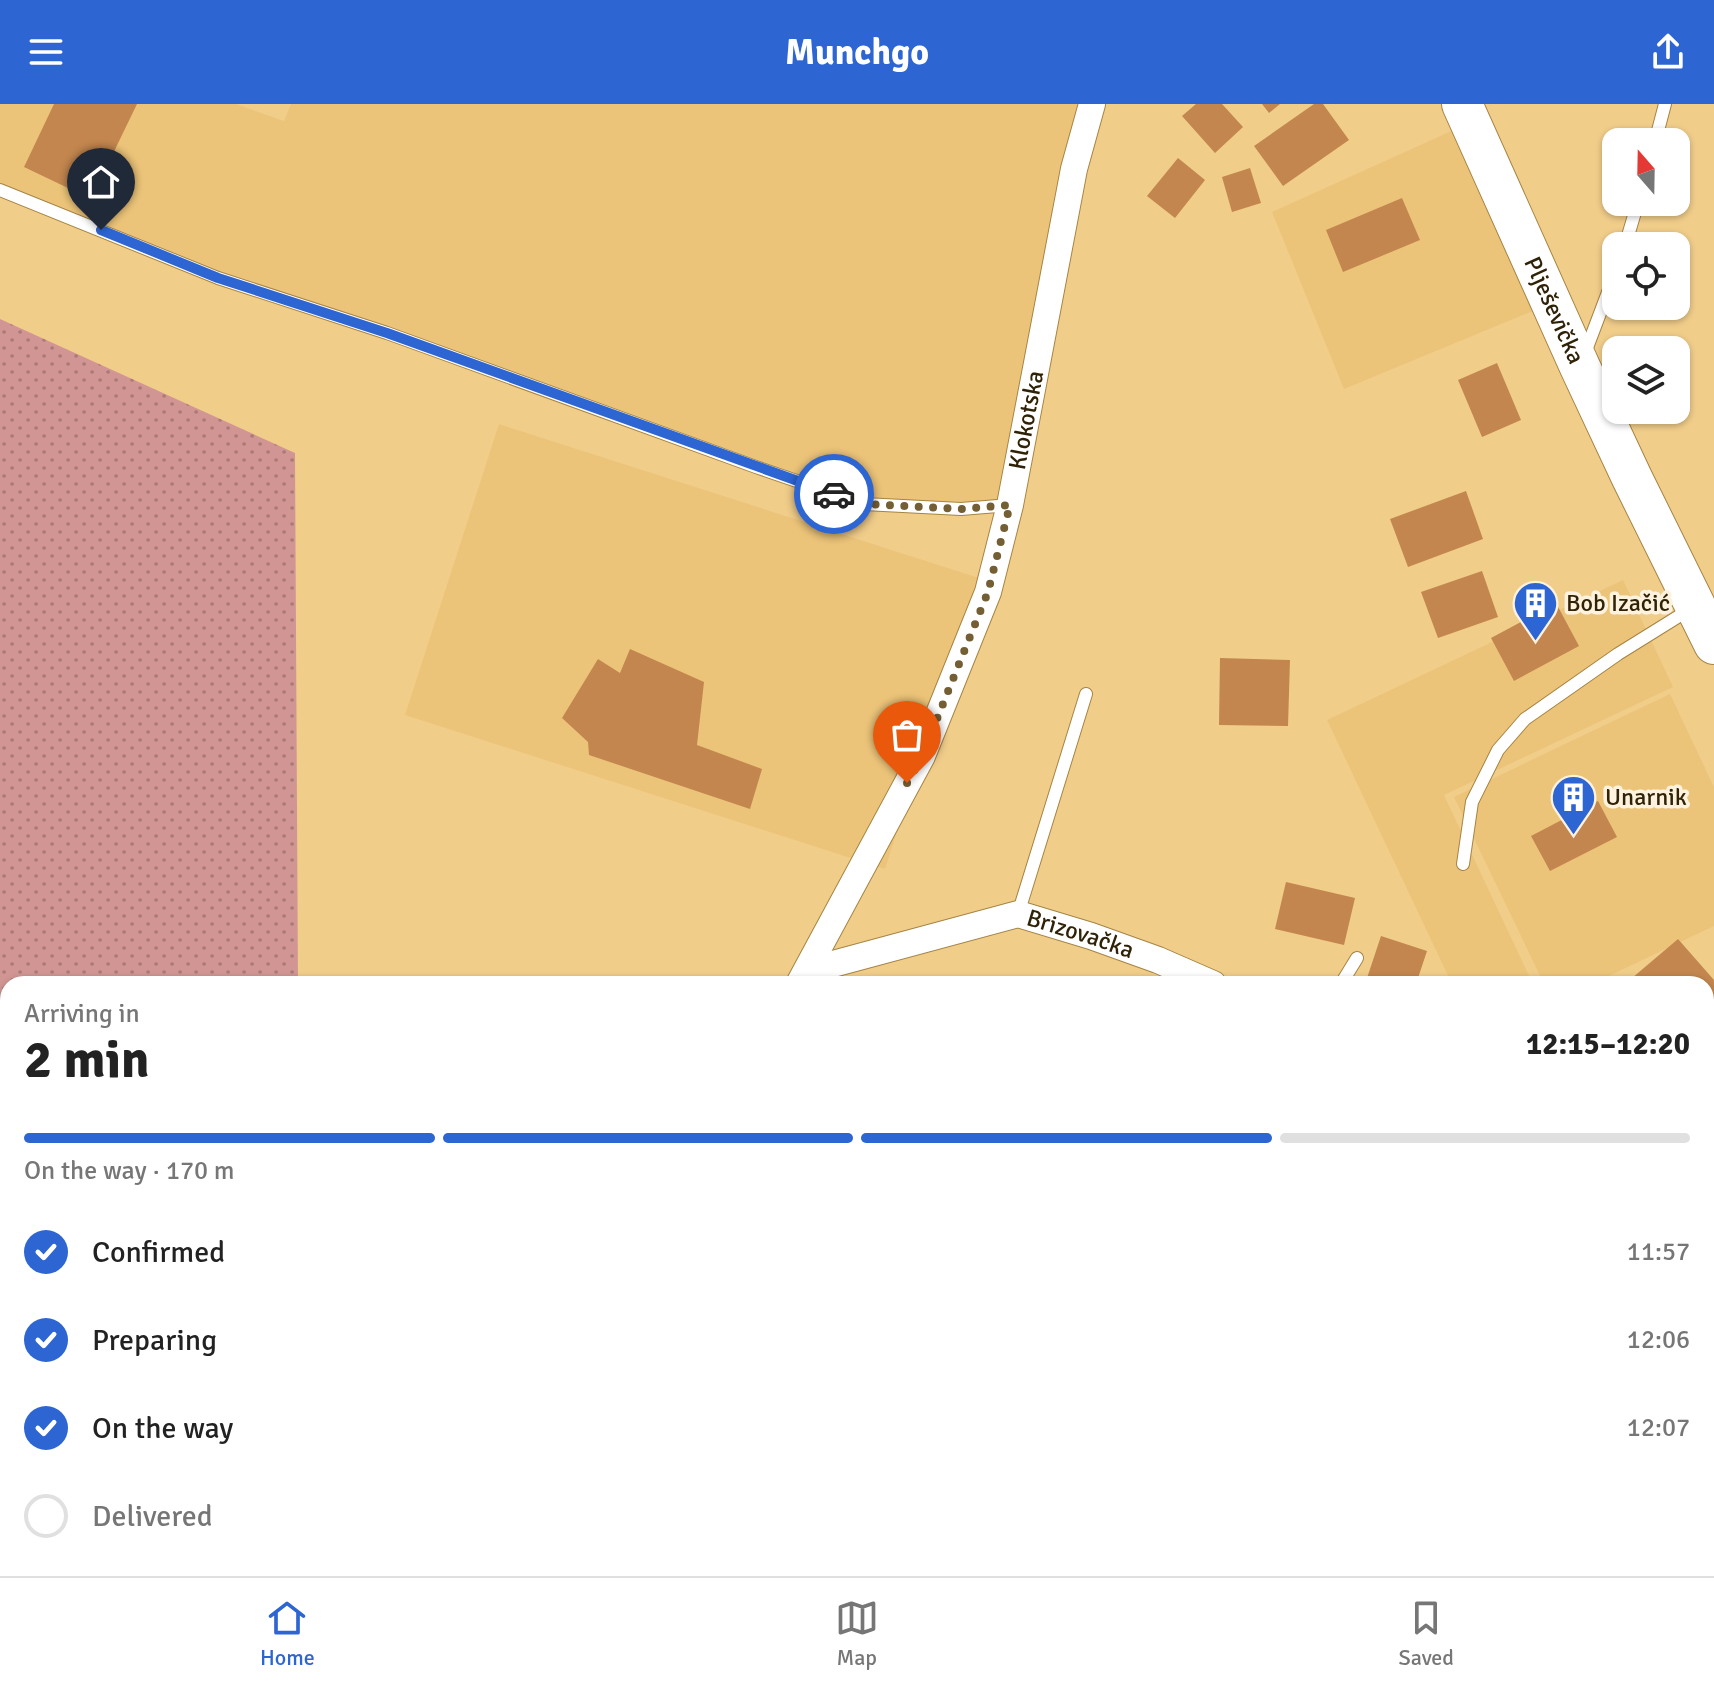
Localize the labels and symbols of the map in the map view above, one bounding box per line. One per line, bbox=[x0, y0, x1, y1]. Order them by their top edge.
north arrow bbox=[1602, 128, 1690, 216]
pin bbox=[67, 148, 135, 230]
street label: Plješevička bbox=[1517, 252, 1592, 368]
street label: Klokotska bbox=[1002, 368, 1050, 472]
courier bbox=[794, 454, 874, 534]
building icon: Bob Izačić bbox=[1511, 579, 1559, 642]
place label: Bob Izačić bbox=[1566, 588, 1670, 618]
pin bbox=[873, 701, 941, 783]
building icon: Unarnik bbox=[1550, 773, 1598, 836]
place label: Unarnik bbox=[1605, 782, 1687, 812]
street label: Brizovačka bbox=[1023, 902, 1138, 965]

